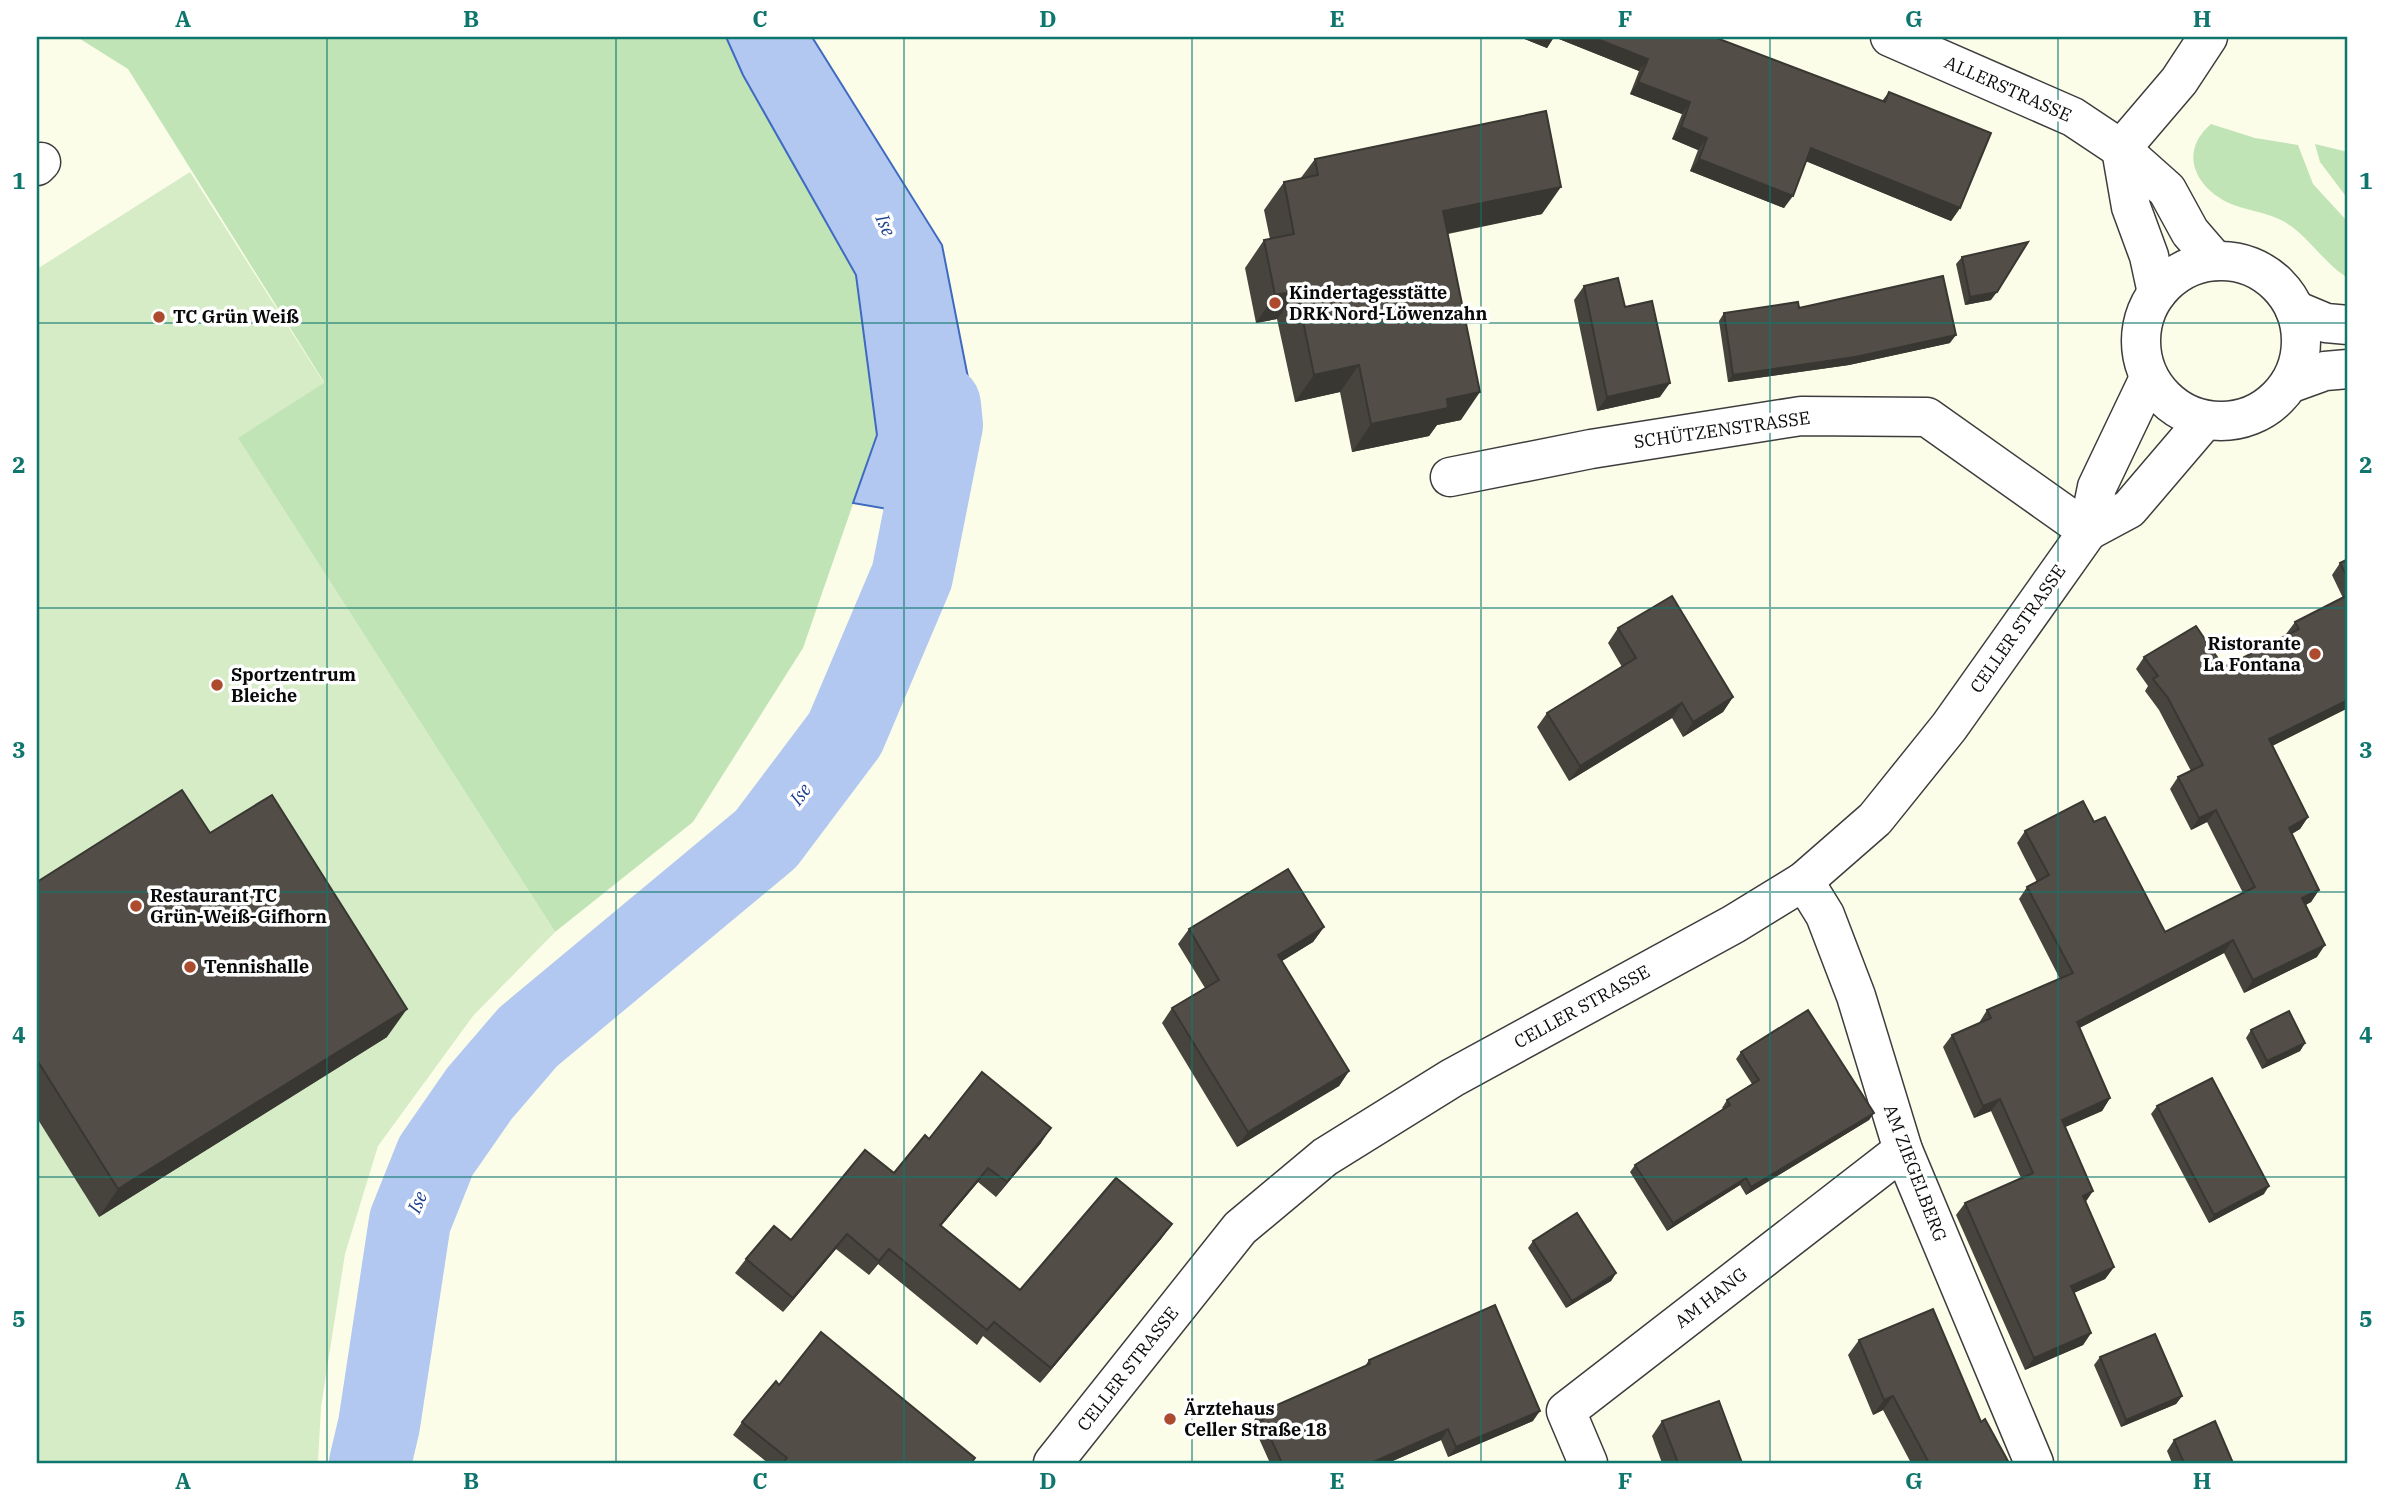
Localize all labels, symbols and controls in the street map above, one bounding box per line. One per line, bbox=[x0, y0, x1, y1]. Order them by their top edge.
text: A bbox=[175, 3, 191, 33]
text: B bbox=[463, 3, 479, 33]
text: C bbox=[752, 3, 768, 33]
text: D bbox=[1039, 3, 1057, 33]
text: E bbox=[1329, 3, 1345, 33]
text: F bbox=[1618, 3, 1632, 33]
text: G bbox=[1905, 3, 1923, 33]
text: H bbox=[2193, 3, 2211, 33]
street label: ALLERSTRASSE bbox=[1941, 50, 2075, 127]
text: 1 bbox=[12, 165, 26, 195]
text: 1 bbox=[2359, 165, 2373, 195]
water label: Ise bbox=[870, 209, 902, 240]
place label: Kindertagesstätte DRK Nord-Löwenzahn bbox=[1289, 281, 1487, 325]
marker: Kindertagesstätte DRK Nord-Löwenzahn bbox=[1267, 295, 1283, 311]
place label: TC Grün Weiß bbox=[173, 305, 299, 328]
marker: TC Grün Weiß bbox=[151, 309, 167, 325]
street label: SCHÜTZENSTRASSE bbox=[1632, 406, 1812, 453]
text: 2 bbox=[12, 449, 26, 479]
text: 2 bbox=[2359, 449, 2373, 479]
street label: CELLER STRASSE bbox=[1965, 560, 2071, 697]
place label: Ristorante La Fontana bbox=[2203, 632, 2301, 676]
marker: Ristorante La Fontana bbox=[2307, 646, 2323, 662]
place label: Sportzentrum Bleiche bbox=[231, 663, 357, 707]
marker: Sportzentrum Bleiche bbox=[209, 677, 225, 693]
text: 3 bbox=[12, 734, 26, 764]
text: 3 bbox=[2359, 734, 2373, 764]
water label: Ise bbox=[783, 778, 816, 811]
place label: Restaurant TC Grün-Weiß-Gifhorn bbox=[150, 884, 327, 928]
marker: Restaurant TC Grün-Weiß-Gifhorn bbox=[128, 898, 144, 914]
place label: Tennishalle bbox=[204, 955, 309, 978]
marker: Tennishalle bbox=[182, 959, 198, 975]
street label: CELLER STRASSE bbox=[1510, 960, 1654, 1053]
text: 4 bbox=[12, 1019, 26, 1049]
text: 4 bbox=[2359, 1019, 2373, 1049]
street label: AM ZIEGELBERG bbox=[1879, 1101, 1952, 1245]
water label: Ise bbox=[401, 1187, 432, 1217]
street label: AM HANG bbox=[1670, 1262, 1752, 1333]
street label: CELLER STRASSE bbox=[1072, 1302, 1183, 1436]
text: 5 bbox=[12, 1303, 26, 1333]
text: 5 bbox=[2359, 1303, 2373, 1333]
place label: Ärztehaus Celler Straße 18 bbox=[1184, 1397, 1327, 1441]
marker: Ärztehaus Celler Straße 18 bbox=[1162, 1411, 1178, 1427]
text: A bbox=[175, 1465, 191, 1495]
text: B bbox=[463, 1465, 479, 1495]
text: C bbox=[752, 1465, 768, 1495]
text: D bbox=[1039, 1465, 1057, 1495]
text: E bbox=[1329, 1465, 1345, 1495]
text: F bbox=[1618, 1465, 1632, 1495]
text: G bbox=[1905, 1465, 1923, 1495]
text: H bbox=[2193, 1465, 2211, 1495]

